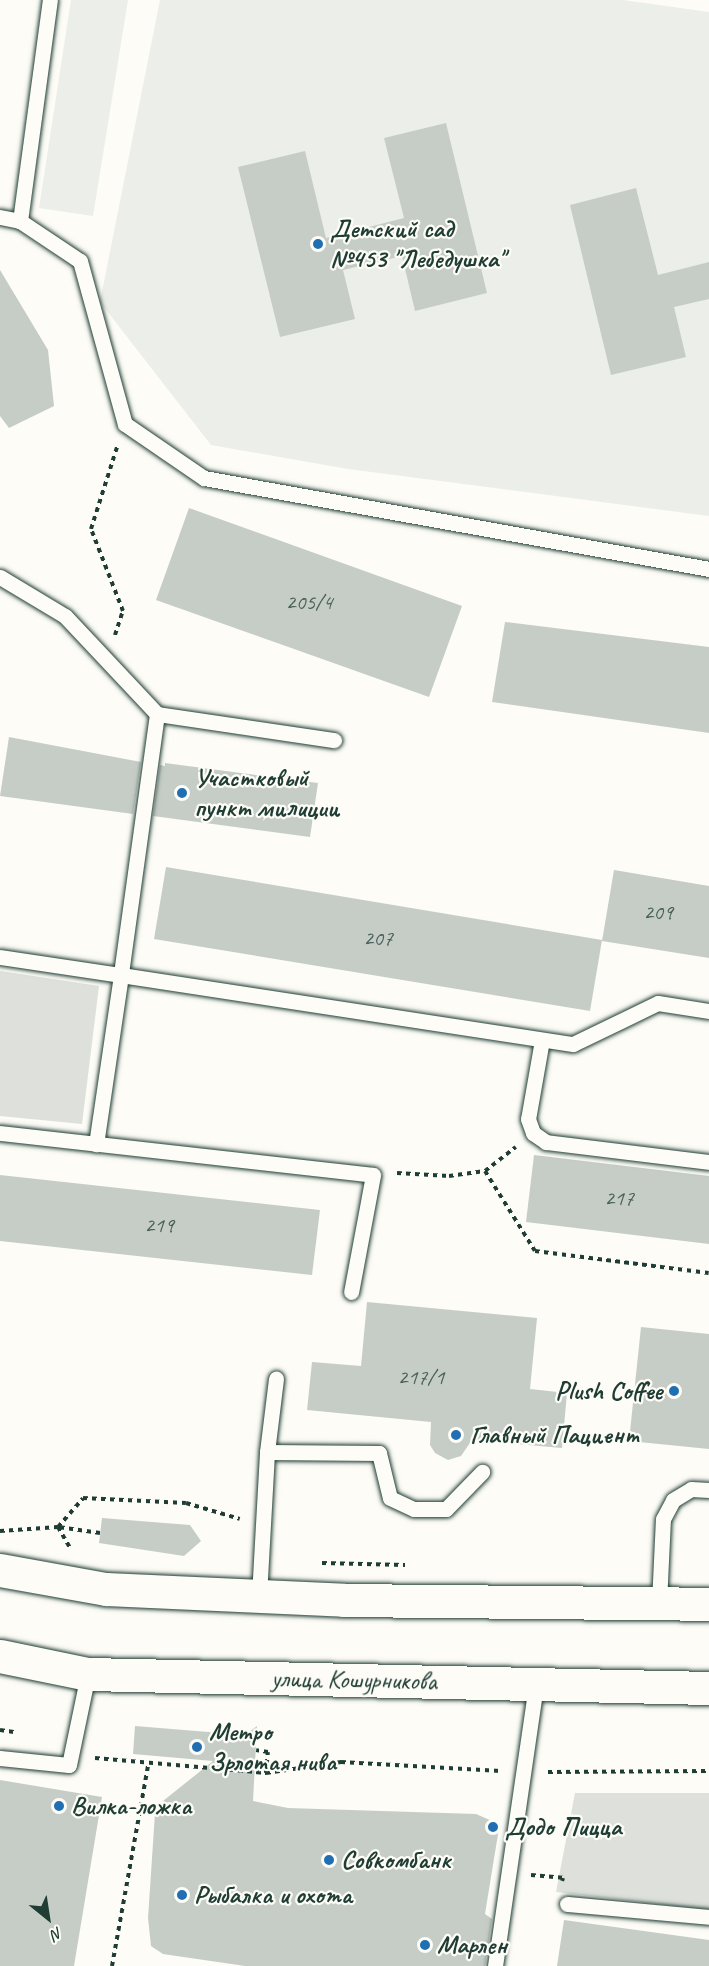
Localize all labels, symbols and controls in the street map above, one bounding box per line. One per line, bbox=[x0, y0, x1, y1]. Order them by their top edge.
place label: Детский сад №453 "Лебедушка" bbox=[330, 213, 504, 274]
marker: Детский сад №453 "Лебедушка" bbox=[311, 237, 325, 251]
house number: 205/4 bbox=[286, 590, 332, 616]
place label: Участковый пункт милиции bbox=[194, 762, 334, 824]
marker: Участковый пункт милиции bbox=[175, 786, 189, 800]
house number: 209 bbox=[643, 900, 673, 926]
house number: 207 bbox=[363, 926, 393, 952]
house number: 217 bbox=[604, 1186, 634, 1212]
house number: 219 bbox=[144, 1213, 174, 1239]
house number: 217/1 bbox=[398, 1365, 444, 1391]
place label: Plush Coffee bbox=[556, 1375, 662, 1407]
marker: Plush Coffee bbox=[667, 1384, 681, 1398]
place label: Главный Пациент bbox=[470, 1419, 639, 1451]
marker: Главный Пациент bbox=[447, 1426, 465, 1444]
street label: улица Кошурникова bbox=[271, 1663, 437, 1697]
place label: Метро Зрлотая нива bbox=[209, 1716, 336, 1778]
marker: Метро Зрлотая нива bbox=[190, 1740, 204, 1754]
place label: Вилка-ложка bbox=[71, 1790, 191, 1822]
marker: Вилка-ложка bbox=[52, 1799, 66, 1813]
place label: Додо Пицца bbox=[505, 1811, 619, 1843]
marker: Додо Пицца bbox=[486, 1820, 500, 1834]
place label: Совкомбанк bbox=[341, 1844, 451, 1876]
marker: Совкомбанк bbox=[322, 1853, 336, 1867]
place label: Рыбалка и охота bbox=[194, 1879, 351, 1911]
north arrow bbox=[18, 1888, 78, 1948]
marker: Рыбалка и охота bbox=[175, 1888, 189, 1902]
text: N bbox=[48, 1922, 66, 1945]
place label: Марлен bbox=[437, 1929, 507, 1961]
marker: Марлен bbox=[418, 1938, 432, 1952]

